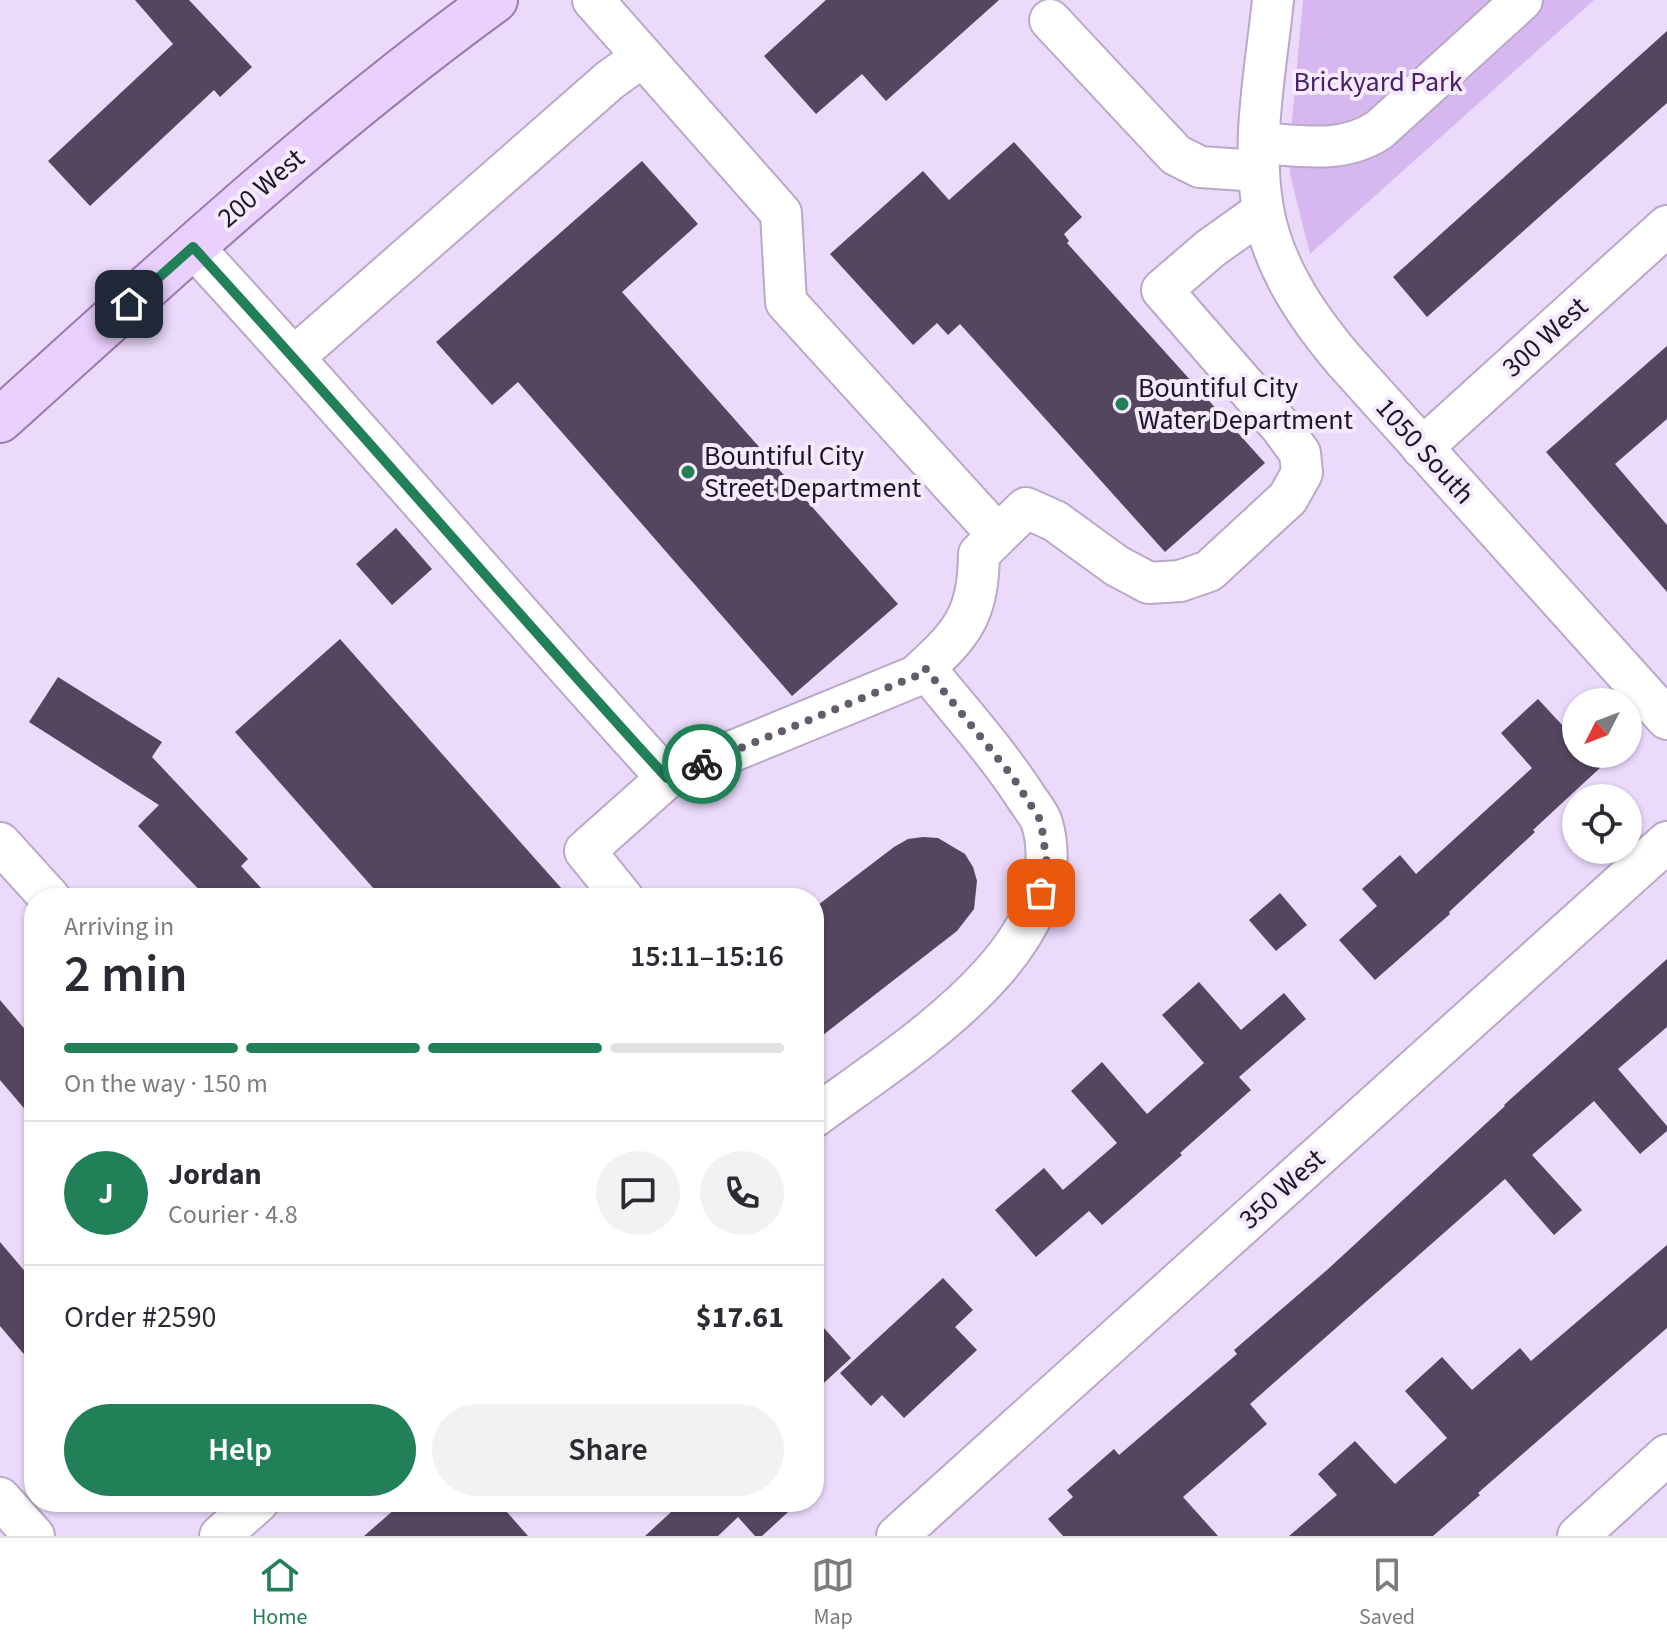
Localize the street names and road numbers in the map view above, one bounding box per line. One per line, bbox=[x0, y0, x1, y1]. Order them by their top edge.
street label: 200 West bbox=[209, 138, 314, 237]
street label: 300 West bbox=[1493, 287, 1597, 387]
street label: 1050 South bbox=[1366, 389, 1484, 513]
street label: 350 West bbox=[1230, 1139, 1334, 1239]

